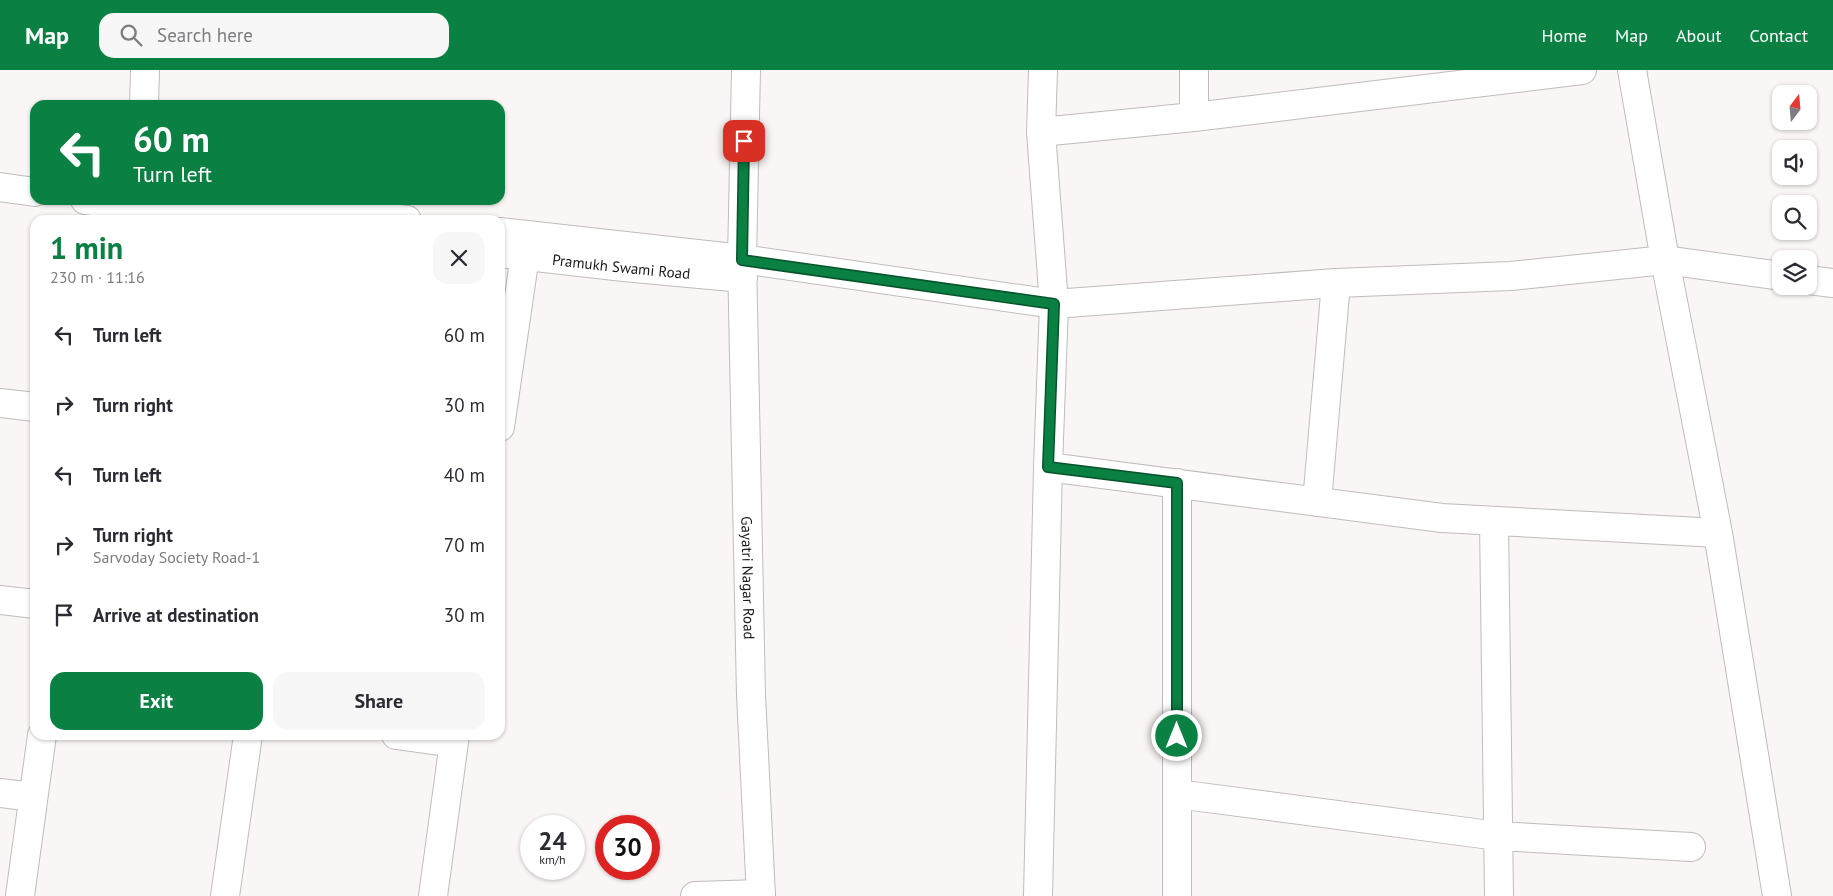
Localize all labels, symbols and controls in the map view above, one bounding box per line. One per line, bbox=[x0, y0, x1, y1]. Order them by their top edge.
search box bbox=[99, 13, 449, 58]
text: Map bbox=[25, 20, 69, 51]
icon: search bbox=[117, 21, 145, 49]
text: Search here bbox=[157, 23, 253, 47]
text: Home bbox=[1541, 24, 1587, 47]
text: Map bbox=[1615, 24, 1648, 47]
text: About bbox=[1676, 24, 1722, 47]
text: Contact bbox=[1750, 24, 1808, 47]
north arrow bbox=[1772, 85, 1818, 130]
map controls bbox=[1772, 85, 1817, 295]
text: 60 m bbox=[133, 116, 210, 162]
icon: left bbox=[50, 120, 115, 185]
pin bbox=[723, 120, 765, 162]
icon: arrive bbox=[730, 127, 758, 155]
button: sound bbox=[1772, 140, 1817, 185]
text: Turn left bbox=[133, 160, 212, 188]
button: search bbox=[1772, 195, 1817, 240]
text: 1 min bbox=[50, 228, 123, 267]
button: close bbox=[433, 232, 485, 284]
street label: Pramukh Swami Road bbox=[551, 249, 691, 283]
button: layers bbox=[1772, 250, 1817, 295]
text: 230 m · 11:16 bbox=[50, 267, 145, 287]
icon: left bbox=[50, 321, 78, 349]
text: Turn left bbox=[93, 323, 162, 347]
text: 60 m bbox=[444, 323, 485, 347]
icon: right bbox=[50, 391, 78, 419]
text: Turn right bbox=[93, 393, 173, 417]
text: 30 m bbox=[444, 393, 485, 417]
icon: left bbox=[50, 461, 78, 489]
text: Turn left bbox=[93, 463, 162, 487]
text: 40 m bbox=[444, 463, 485, 487]
street label: Gayatri Nagar Road bbox=[738, 516, 759, 640]
text: Turn right bbox=[93, 523, 173, 547]
icon: right bbox=[50, 531, 78, 559]
text: 70 m bbox=[444, 533, 485, 557]
text: Sarvoday Society Road-1 bbox=[93, 547, 260, 567]
icon: arrive bbox=[50, 601, 78, 629]
text: Arrive at destination bbox=[93, 603, 259, 627]
text: 30 m bbox=[444, 603, 485, 627]
button: Exit bbox=[50, 672, 263, 730]
button: Share bbox=[273, 672, 485, 730]
position arrow bbox=[1150, 709, 1202, 761]
speed limit sign: 30 bbox=[595, 815, 660, 880]
text: 24 bbox=[538, 825, 567, 857]
text: km/h bbox=[539, 852, 566, 867]

